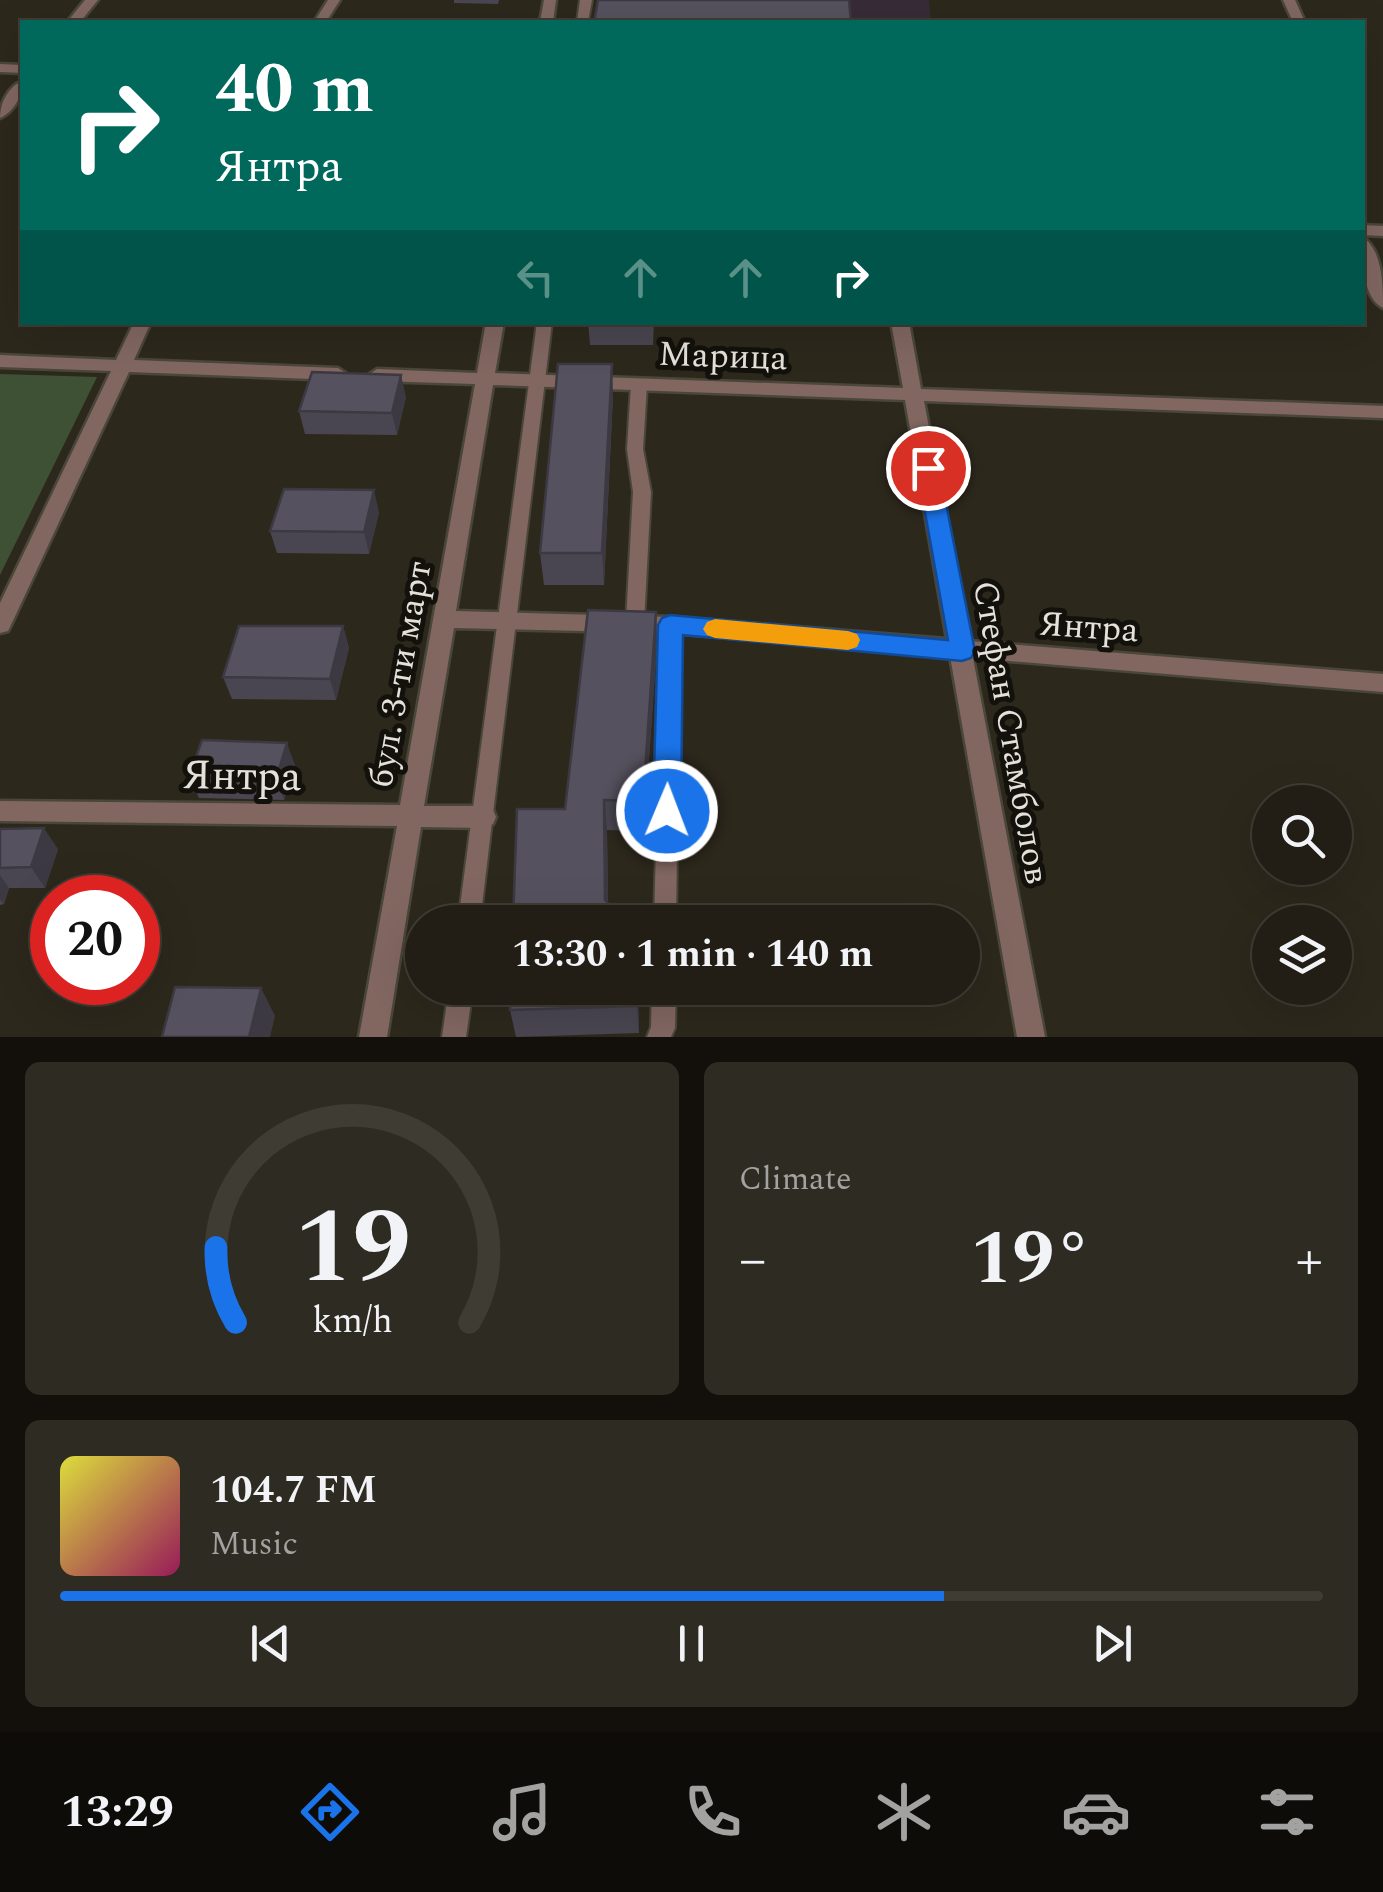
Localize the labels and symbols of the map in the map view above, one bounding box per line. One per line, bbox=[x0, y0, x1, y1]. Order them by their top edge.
street label: Марица bbox=[657, 328, 788, 385]
pin bbox=[886, 426, 971, 511]
street label: бул. 3-ти март bbox=[355, 557, 446, 791]
street label: Стефан Стамболов bbox=[958, 577, 1063, 888]
street label: Янтра bbox=[1037, 598, 1140, 657]
street label: Янтра bbox=[182, 744, 303, 809]
position arrow bbox=[615, 759, 719, 863]
speed limit sign: 20 bbox=[30, 875, 160, 1005]

